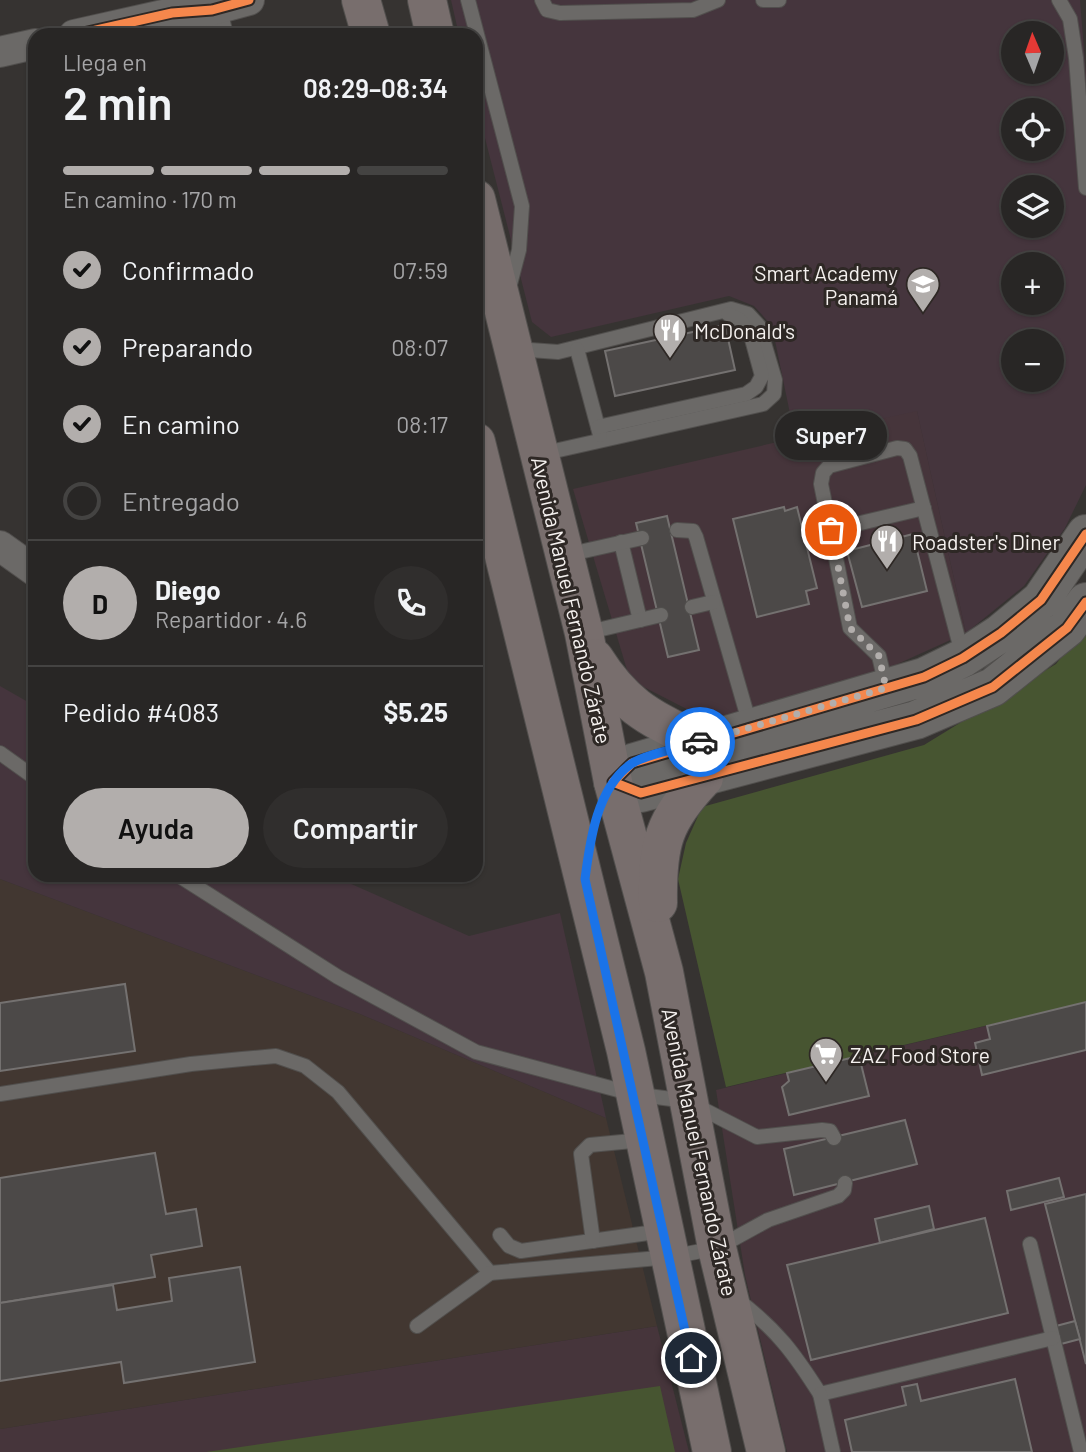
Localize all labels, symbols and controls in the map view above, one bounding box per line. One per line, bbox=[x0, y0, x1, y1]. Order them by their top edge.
north arrow bbox=[1001, 21, 1064, 84]
map controls bbox=[1001, 21, 1064, 392]
text: Llega en bbox=[63, 48, 147, 76]
text: 08:29–08:34 bbox=[303, 72, 448, 103]
text: 2 min bbox=[63, 74, 172, 129]
button: locate bbox=[1001, 98, 1064, 161]
button: layers bbox=[1001, 175, 1064, 238]
text: En camino · 170 m bbox=[63, 185, 237, 213]
icon: check bbox=[63, 251, 101, 289]
button: + bbox=[1001, 252, 1064, 315]
text: Confirmado bbox=[122, 254, 254, 285]
text: 07:59 bbox=[393, 256, 448, 284]
place label: Smart Academy Panamá bbox=[754, 260, 898, 309]
school or university icon: Smart Academy Panamá bbox=[904, 265, 942, 314]
restaurant icon: McDonald's bbox=[651, 311, 689, 360]
place label: McDonald's bbox=[694, 318, 795, 343]
icon: check bbox=[63, 328, 101, 366]
button: − bbox=[1001, 329, 1064, 392]
text: Preparando bbox=[122, 331, 253, 362]
text: 08:07 bbox=[391, 333, 448, 361]
icon: check bbox=[63, 405, 101, 443]
text: En camino bbox=[122, 408, 240, 439]
text: 08:17 bbox=[396, 410, 448, 438]
callout: Super7 bbox=[775, 411, 887, 460]
text: Super7 bbox=[795, 421, 867, 449]
street label: Avenida Manuel Fernando Zárate bbox=[527, 454, 617, 746]
text: Entregado bbox=[122, 485, 240, 516]
pin bbox=[801, 500, 861, 560]
icon: bag bbox=[812, 511, 850, 549]
restaurant icon: Roadster's Diner bbox=[868, 522, 906, 571]
place label: Roadster's Diner bbox=[912, 529, 1061, 554]
button: phone bbox=[374, 566, 448, 640]
text: Diego bbox=[155, 574, 221, 605]
text: D bbox=[92, 588, 108, 619]
text: Repartidor · 4.6 bbox=[155, 605, 307, 633]
text: Pedido #4083 bbox=[63, 696, 219, 727]
text: $5.25 bbox=[384, 696, 448, 727]
courier bbox=[665, 707, 735, 777]
icon: car bbox=[681, 723, 719, 761]
button: Ayuda bbox=[63, 788, 249, 868]
button: Compartir bbox=[263, 788, 448, 868]
street label: Avenida Manuel Fernando Zárate bbox=[657, 1006, 743, 1298]
supermarket icon: ZAZ Food Store bbox=[807, 1035, 845, 1084]
place label: ZAZ Food Store bbox=[850, 1042, 990, 1067]
pin bbox=[661, 1328, 721, 1388]
icon: home bbox=[672, 1339, 710, 1377]

